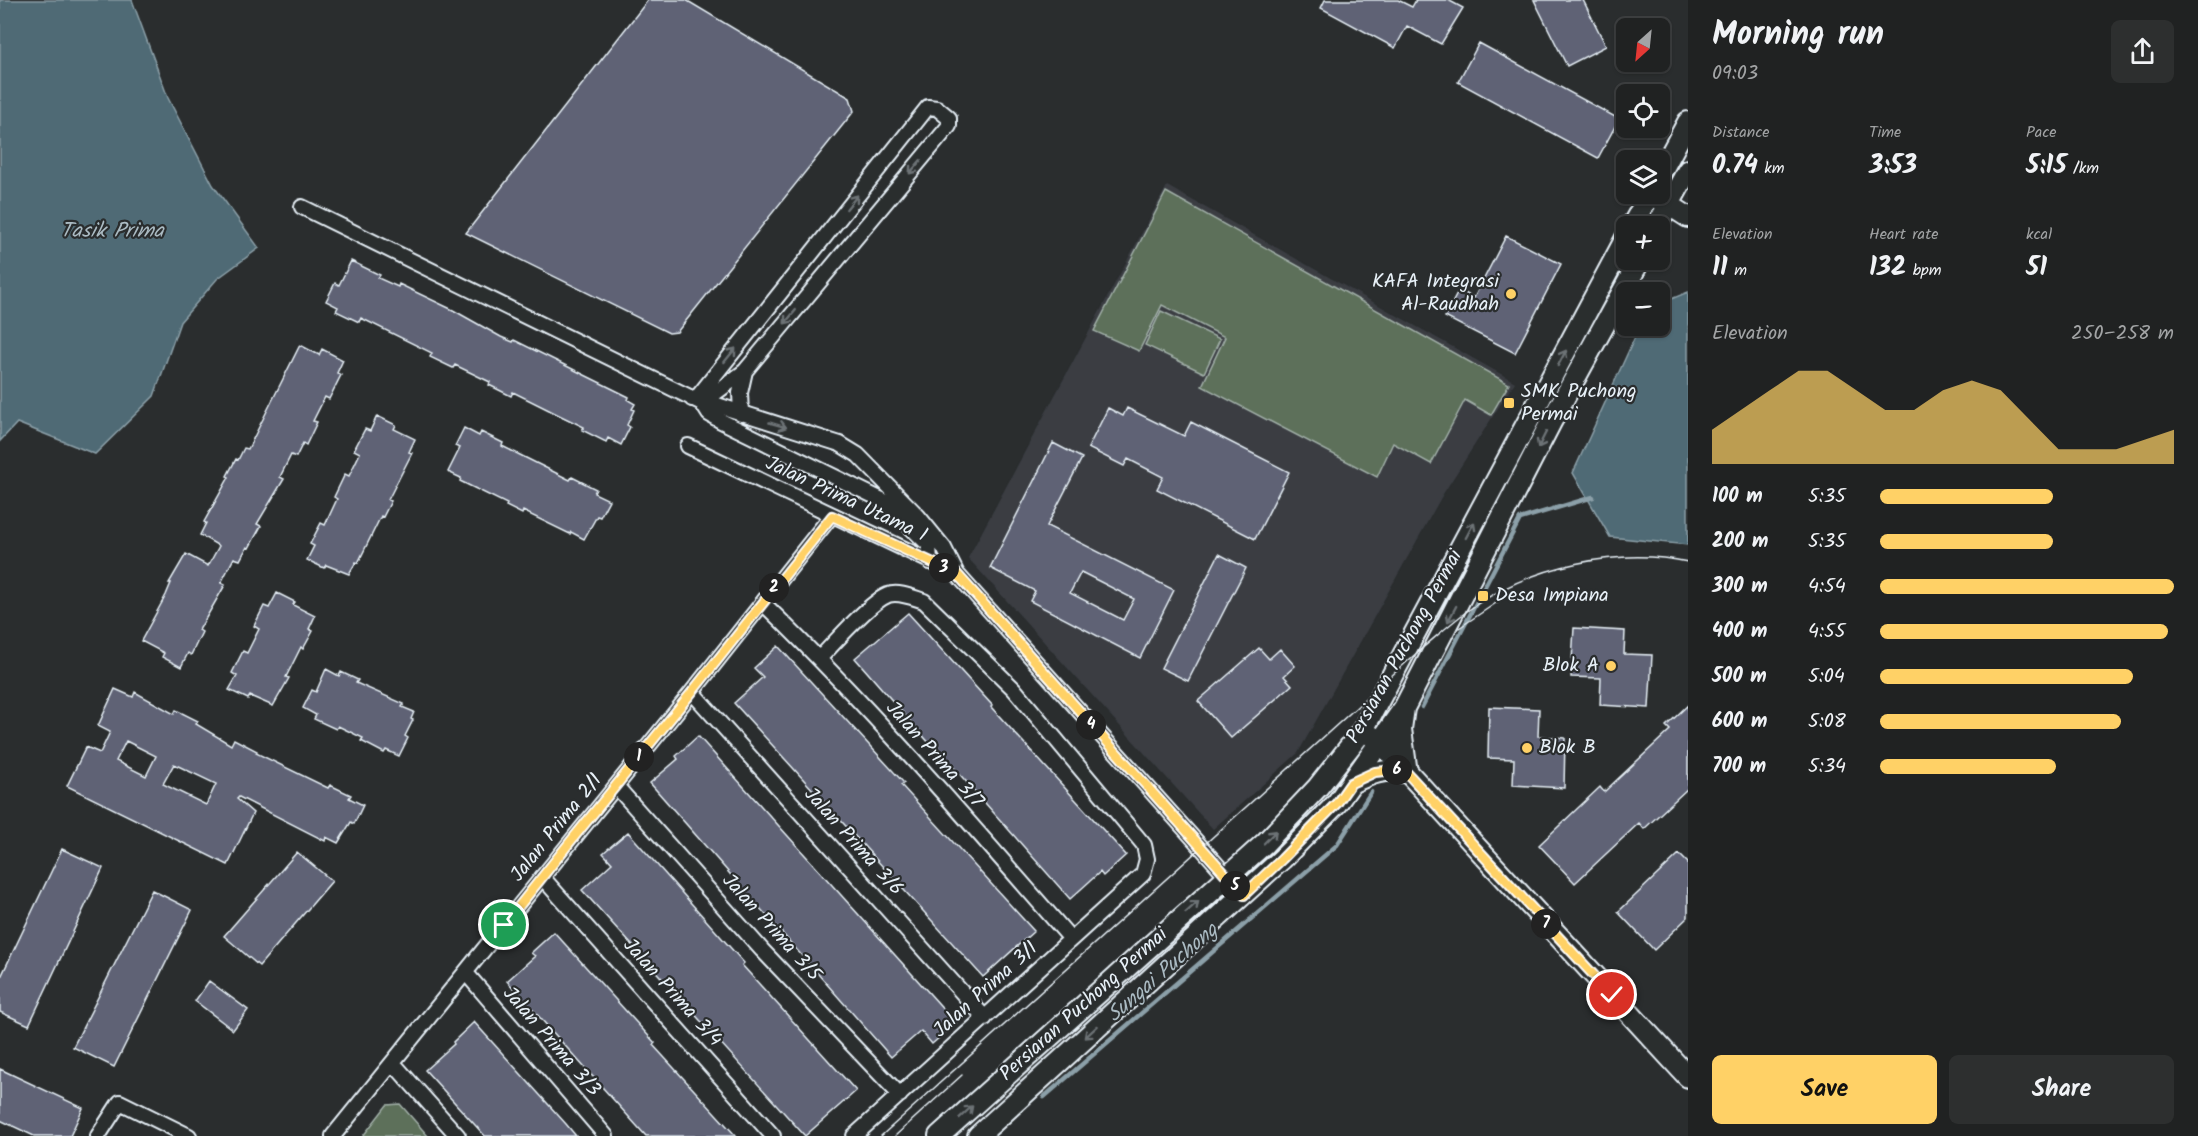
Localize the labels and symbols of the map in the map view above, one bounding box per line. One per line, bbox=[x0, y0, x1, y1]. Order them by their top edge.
north arrow bbox=[1616, 18, 1670, 72]
one-way arrow bbox=[908, 159, 922, 174]
one-way arrow bbox=[845, 194, 858, 210]
water label: Tasik Prima bbox=[60, 215, 165, 248]
place label: KAFA Integrasi Al-Raudhah bbox=[1372, 266, 1500, 321]
marker: KAFA Integrasi Al-Raudhah bbox=[1504, 287, 1518, 301]
one-way arrow bbox=[783, 309, 796, 325]
one-way arrow bbox=[724, 347, 737, 363]
one-way arrow bbox=[1557, 350, 1568, 368]
place label: SMK Puchong Permai bbox=[1521, 376, 1637, 431]
marker: SMK Puchong Permai bbox=[1502, 396, 1516, 410]
one-way arrow bbox=[768, 420, 787, 431]
one-way arrow bbox=[1536, 431, 1547, 449]
street label: Jalan Prima Utama 1 bbox=[760, 448, 932, 552]
one-way arrow bbox=[1465, 522, 1476, 540]
street label: Persiaran Puchong Permai bbox=[1338, 543, 1472, 750]
pin: 3 bbox=[929, 553, 959, 583]
pin: 2 bbox=[759, 573, 789, 603]
place label: Desa Impiana bbox=[1495, 580, 1609, 612]
marker: Desa Impiana bbox=[1476, 589, 1490, 603]
one-way arrow bbox=[1446, 604, 1458, 622]
place label: Blok A bbox=[1543, 650, 1599, 682]
marker: Blok A bbox=[1604, 659, 1618, 673]
street label: Jalan Prima 3/7 bbox=[877, 694, 992, 816]
pin: 4 bbox=[1076, 710, 1106, 740]
place label: Blok B bbox=[1539, 732, 1596, 764]
marker: Blok B bbox=[1520, 741, 1534, 755]
pin: 1 bbox=[624, 742, 654, 772]
pin: 6 bbox=[1382, 755, 1412, 785]
street label: Jalan Prima 2/1 bbox=[503, 767, 611, 889]
street label: Jalan Prima 3/6 bbox=[795, 780, 911, 904]
one-way arrow bbox=[1263, 830, 1277, 845]
street label: Jalan Prima 3/5 bbox=[713, 867, 829, 990]
pin: 5 bbox=[1220, 871, 1250, 901]
pin bbox=[478, 899, 529, 950]
one-way arrow bbox=[1185, 900, 1200, 915]
pin: 7 bbox=[1531, 909, 1561, 939]
water label: Sungai Puchong bbox=[1100, 914, 1227, 1031]
street label: Persiaran Puchong Permai bbox=[992, 919, 1177, 1090]
street label: Jalan Prima 3/4 bbox=[614, 931, 730, 1055]
street label: Jalan Prima 3/1 bbox=[926, 934, 1046, 1046]
pin bbox=[1586, 969, 1637, 1020]
street label: Jalan Prima 3/3 bbox=[494, 980, 608, 1104]
one-way arrow bbox=[1084, 1025, 1099, 1039]
one-way arrow bbox=[958, 1105, 973, 1119]

